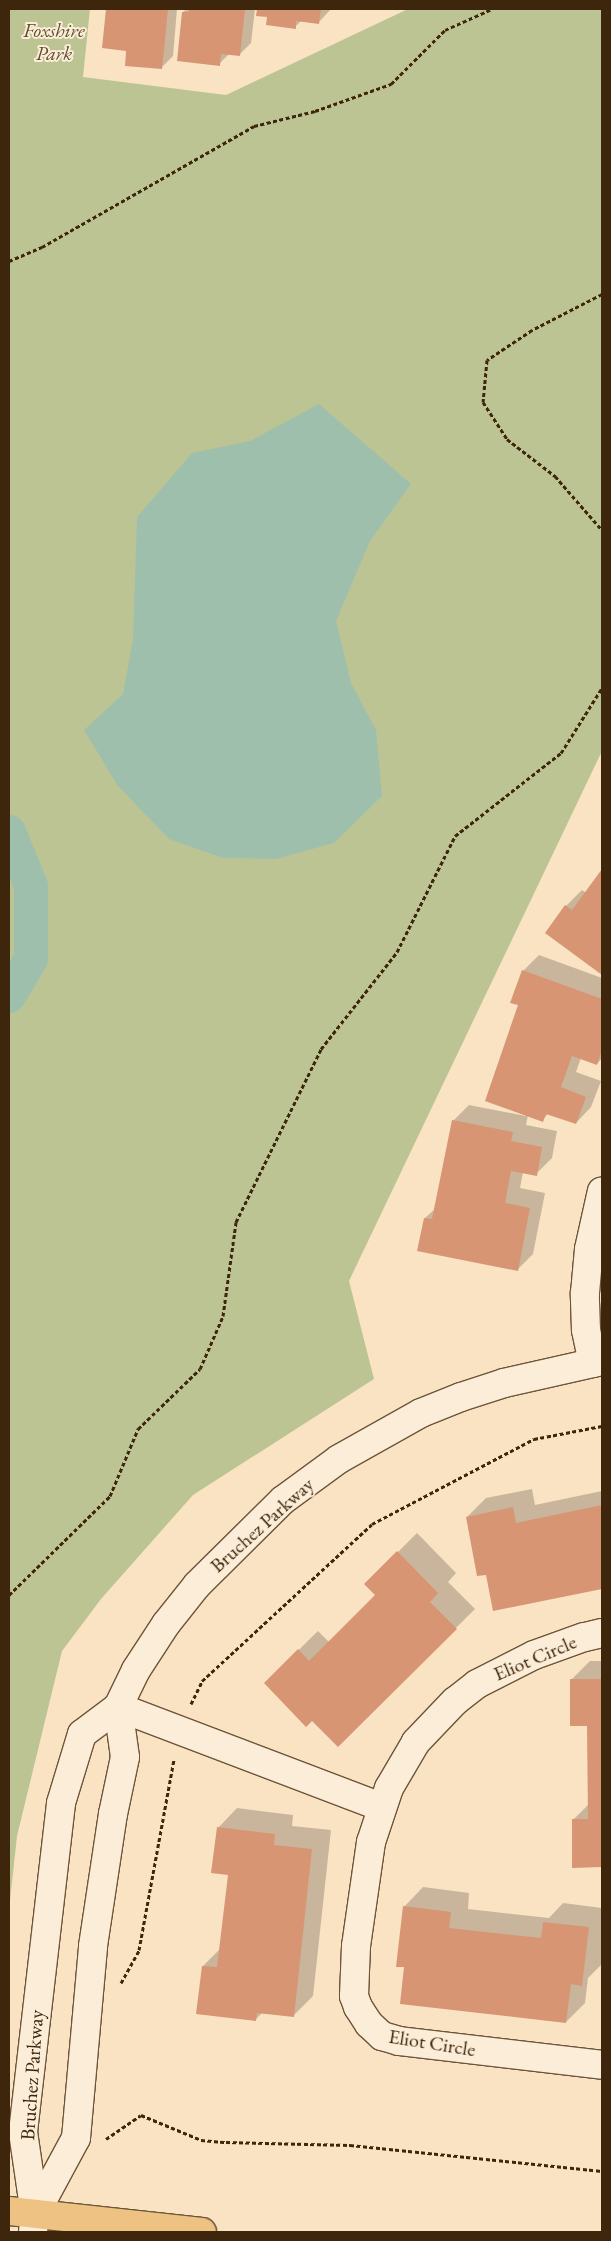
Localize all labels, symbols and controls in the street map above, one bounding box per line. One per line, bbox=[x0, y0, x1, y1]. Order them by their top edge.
park label: Foxshire Park bbox=[23, 18, 85, 65]
street label: Bruchez Parkway bbox=[205, 1472, 319, 1578]
street label: Eliot Circle bbox=[490, 1630, 580, 1686]
street label: Bruchez Parkway bbox=[15, 2009, 49, 2141]
street label: Eliot Circle bbox=[387, 2024, 477, 2062]

